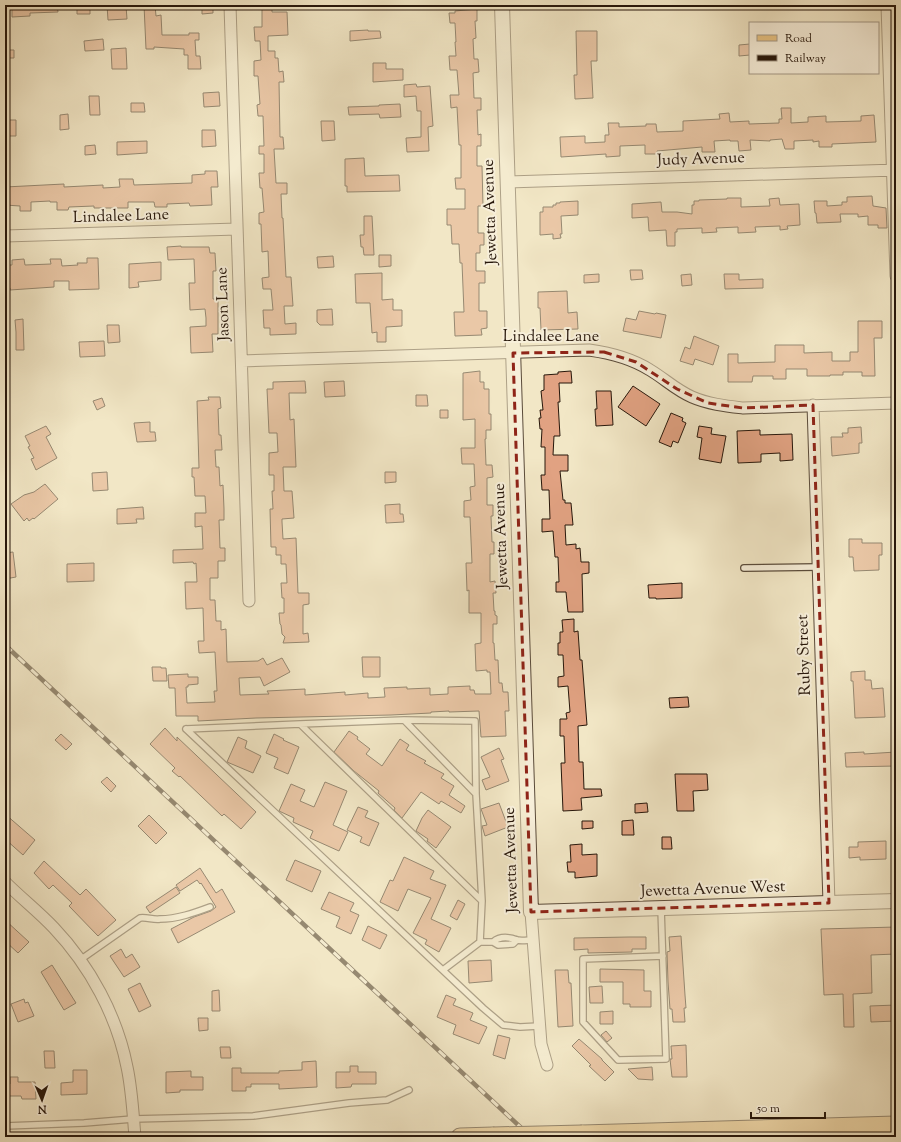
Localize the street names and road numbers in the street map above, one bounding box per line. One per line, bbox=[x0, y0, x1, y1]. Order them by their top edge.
street label: Judy Avenue bbox=[656, 147, 745, 173]
street label: Jewetta Avenue bbox=[478, 159, 504, 266]
street label: Lindalee Lane bbox=[72, 204, 170, 230]
street label: Jason Lane bbox=[211, 267, 237, 342]
street label: Lindalee Lane bbox=[503, 326, 599, 349]
street label: Jewetta Avenue bbox=[489, 483, 515, 590]
street label: Ruby Street bbox=[792, 614, 818, 696]
street label: Jewetta Avenue bbox=[499, 807, 525, 914]
street label: Jewetta Avenue West bbox=[639, 876, 786, 904]

